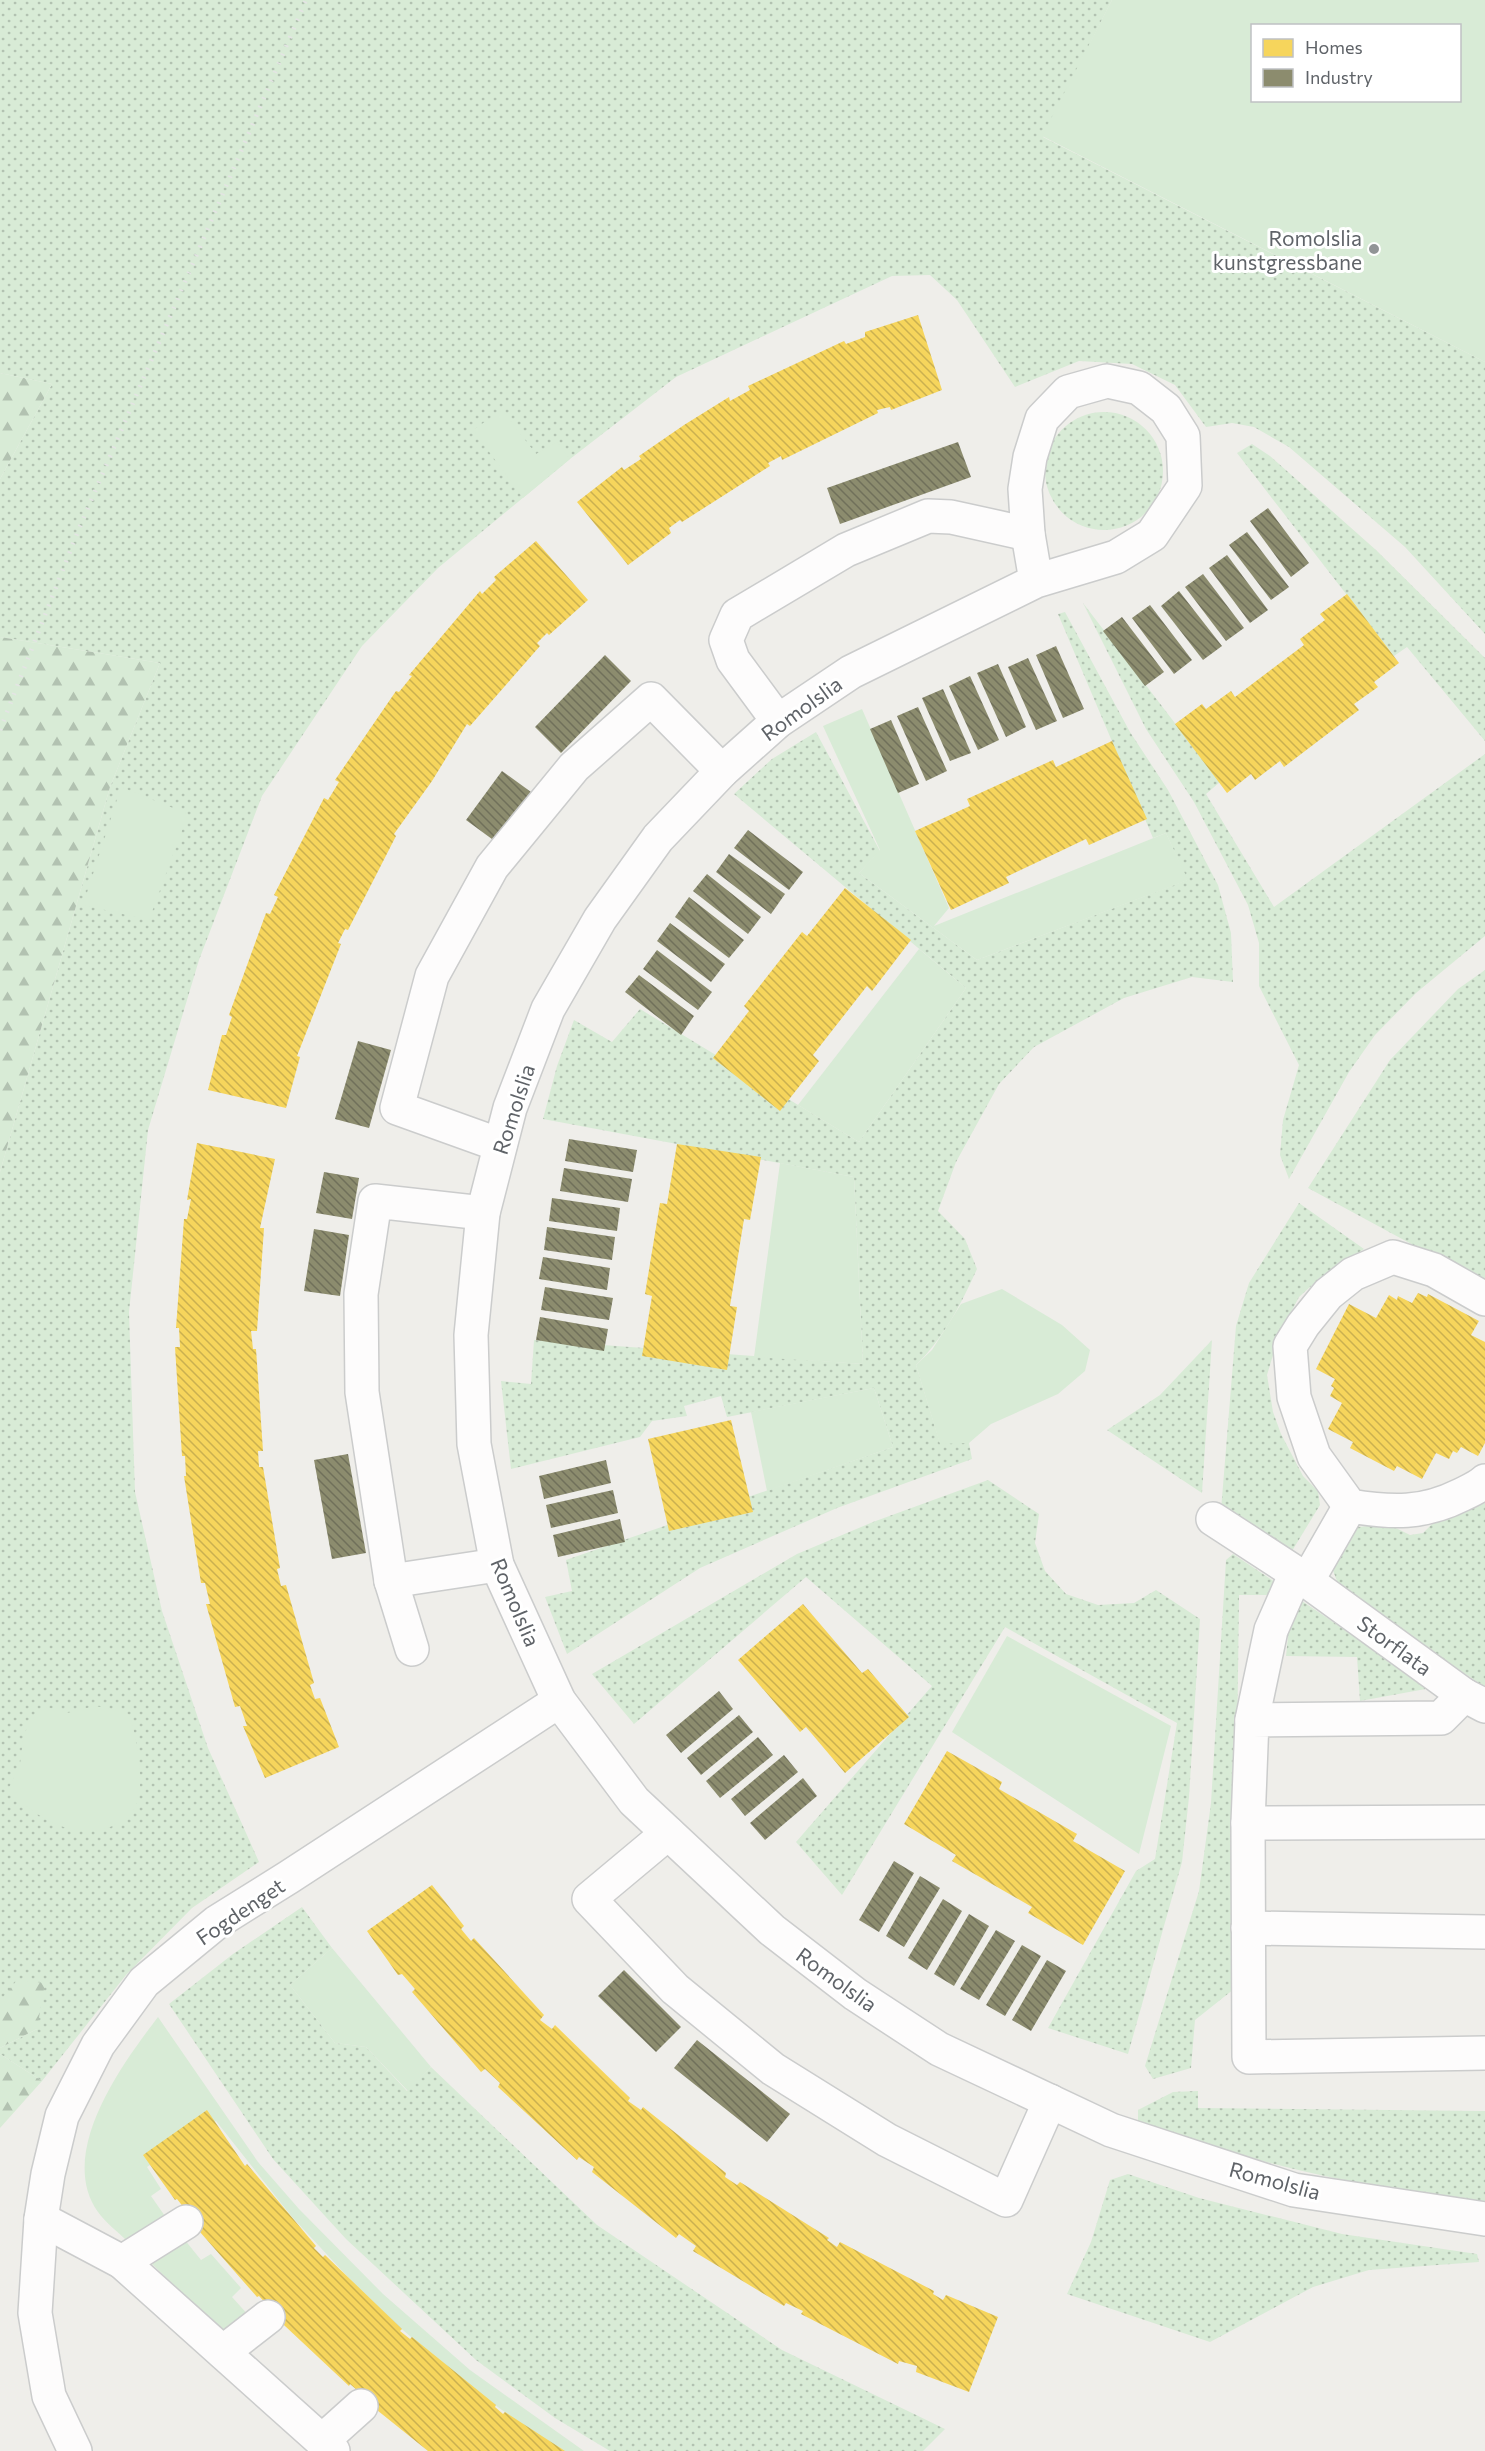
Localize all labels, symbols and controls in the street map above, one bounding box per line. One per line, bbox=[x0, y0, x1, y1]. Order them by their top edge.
legend bbox=[1251, 24, 1461, 102]
text: Homes bbox=[1305, 36, 1363, 58]
text: Industry bbox=[1305, 66, 1373, 88]
place label: Romolslia kunstgressbane bbox=[1213, 225, 1362, 274]
marker: Romolslia kunstgressbane bbox=[1367, 242, 1381, 256]
street label: Romolslia bbox=[756, 670, 846, 746]
street label: Romolslia bbox=[487, 1061, 539, 1157]
street label: Romolslia bbox=[486, 1554, 546, 1650]
street label: Storflata bbox=[1353, 1610, 1437, 1680]
street label: Fogdenget bbox=[191, 1872, 289, 1950]
street label: Romolslia bbox=[792, 1941, 882, 2017]
street label: Romolslia bbox=[1227, 2156, 1323, 2204]

